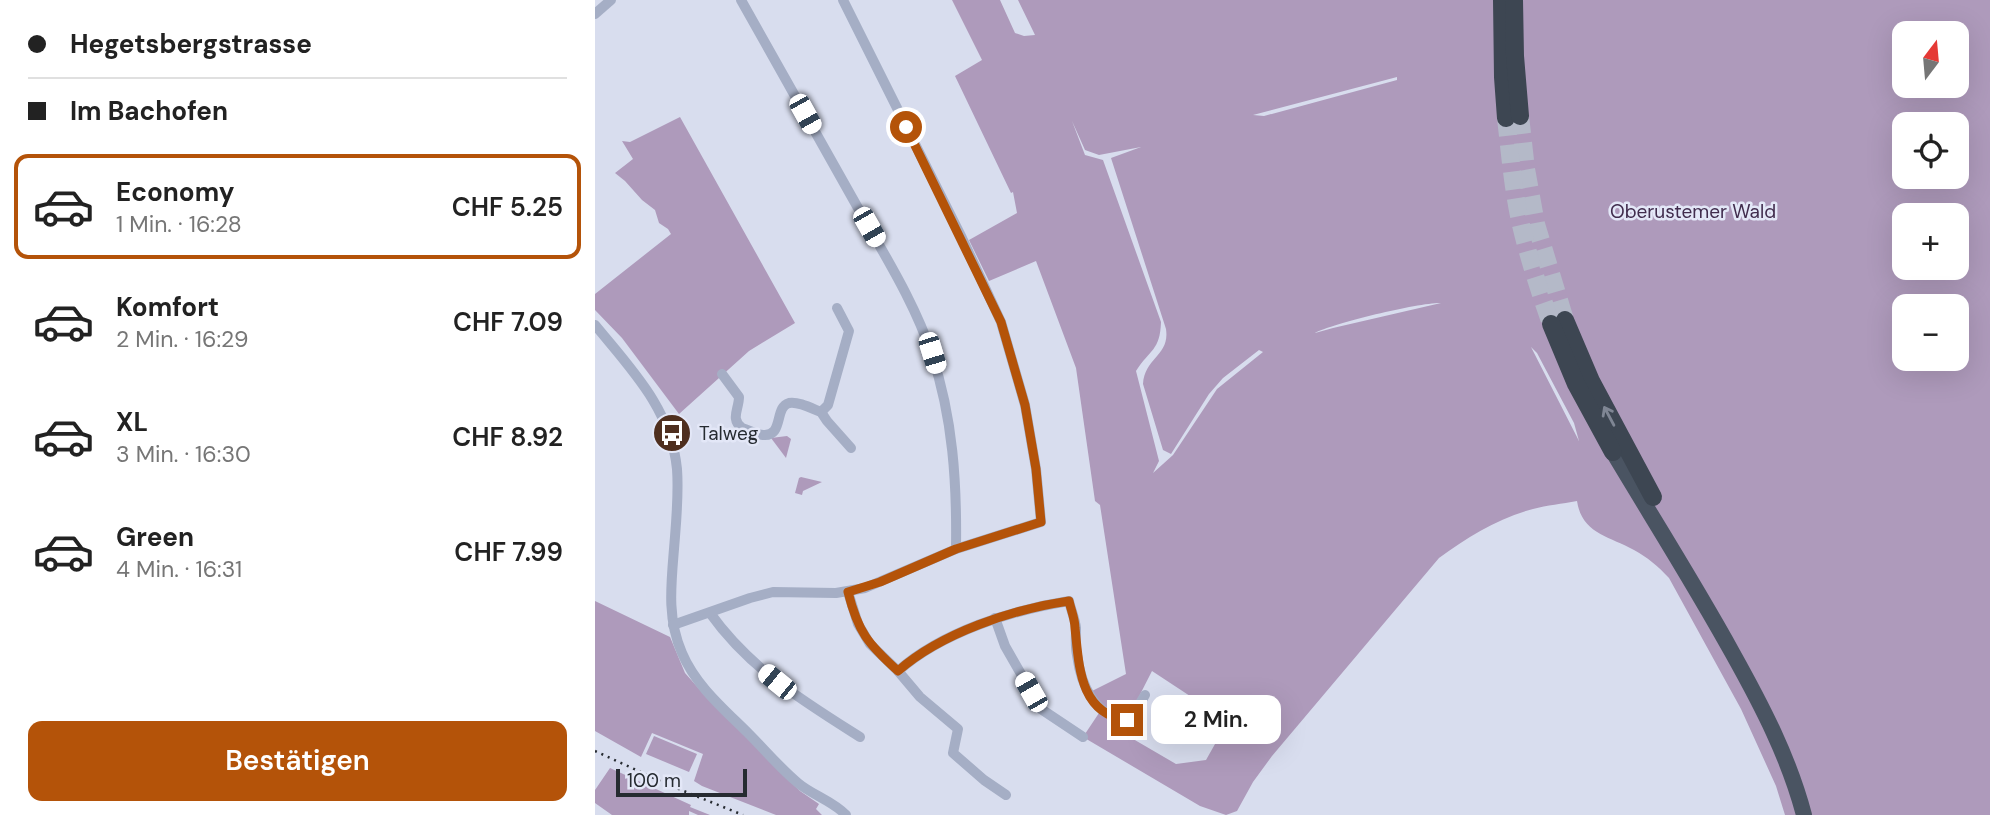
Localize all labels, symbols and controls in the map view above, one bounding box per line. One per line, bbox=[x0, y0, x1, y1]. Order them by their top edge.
north arrow bbox=[1892, 21, 1969, 98]
map controls bbox=[1892, 21, 1969, 371]
text: Hegetsbergstrasse bbox=[70, 27, 312, 61]
car bbox=[786, 91, 825, 137]
text: Im Bachofen bbox=[70, 94, 228, 128]
route start bbox=[890, 111, 922, 143]
button: locate bbox=[1892, 112, 1969, 189]
icon: car bbox=[32, 175, 95, 238]
text: Economy bbox=[116, 175, 234, 209]
text: CHF 5.25 bbox=[452, 190, 563, 224]
park label: Oberustemer Wald bbox=[1610, 199, 1776, 224]
button: + bbox=[1892, 203, 1969, 280]
car bbox=[850, 204, 889, 250]
text: 1 Min. · 16:28 bbox=[116, 209, 242, 239]
icon: car bbox=[32, 290, 95, 353]
text: Komfort bbox=[116, 290, 219, 324]
button: − bbox=[1892, 294, 1969, 371]
text: CHF 7.09 bbox=[453, 305, 563, 339]
text: 2 Min. · 16:29 bbox=[116, 324, 249, 354]
car bbox=[916, 330, 949, 376]
icon: car bbox=[32, 405, 95, 468]
text: XL bbox=[116, 405, 148, 439]
one-way arrow bbox=[1602, 406, 1615, 427]
bus stop icon: Talweg bbox=[651, 412, 693, 454]
text: CHF 8.92 bbox=[452, 420, 563, 454]
place label: Talweg bbox=[699, 421, 759, 446]
text: 3 Min. · 16:30 bbox=[116, 439, 251, 469]
icon: car bbox=[32, 520, 95, 583]
text: Green bbox=[116, 520, 194, 554]
text: CHF 7.99 bbox=[454, 535, 563, 569]
text: 4 Min. · 16:31 bbox=[116, 554, 242, 584]
car bbox=[755, 661, 800, 703]
car bbox=[1012, 669, 1051, 715]
callout: 2 Min. bbox=[1151, 696, 1281, 744]
route end bbox=[1111, 704, 1143, 736]
text: 2 Min. bbox=[1184, 704, 1248, 734]
button: Bestätigen bbox=[28, 721, 567, 801]
scale bar bbox=[616, 766, 747, 798]
text: 100 m bbox=[627, 768, 681, 793]

